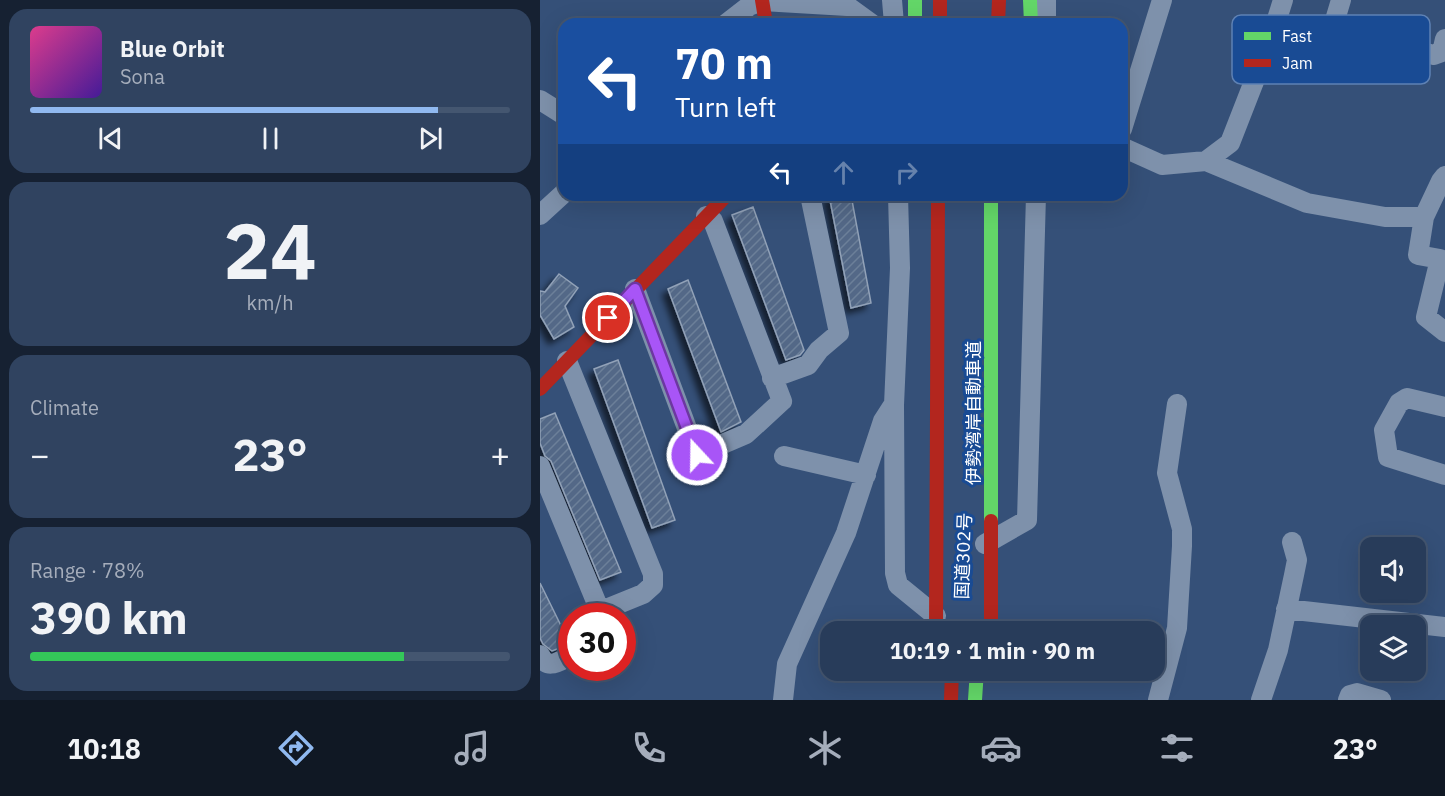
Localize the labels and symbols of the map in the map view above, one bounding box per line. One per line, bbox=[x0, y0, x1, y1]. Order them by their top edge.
legend bbox=[1232, 15, 1430, 84]
text: Fast bbox=[1282, 26, 1312, 46]
text: Jam bbox=[1282, 53, 1313, 73]
pin bbox=[582, 292, 633, 343]
street label: 伊勢湾岸自動車道 bbox=[962, 341, 985, 485]
position arrow bbox=[665, 423, 729, 487]
street label: 国道302号 bbox=[950, 512, 976, 600]
speed limit sign: 30 bbox=[558, 603, 636, 681]

